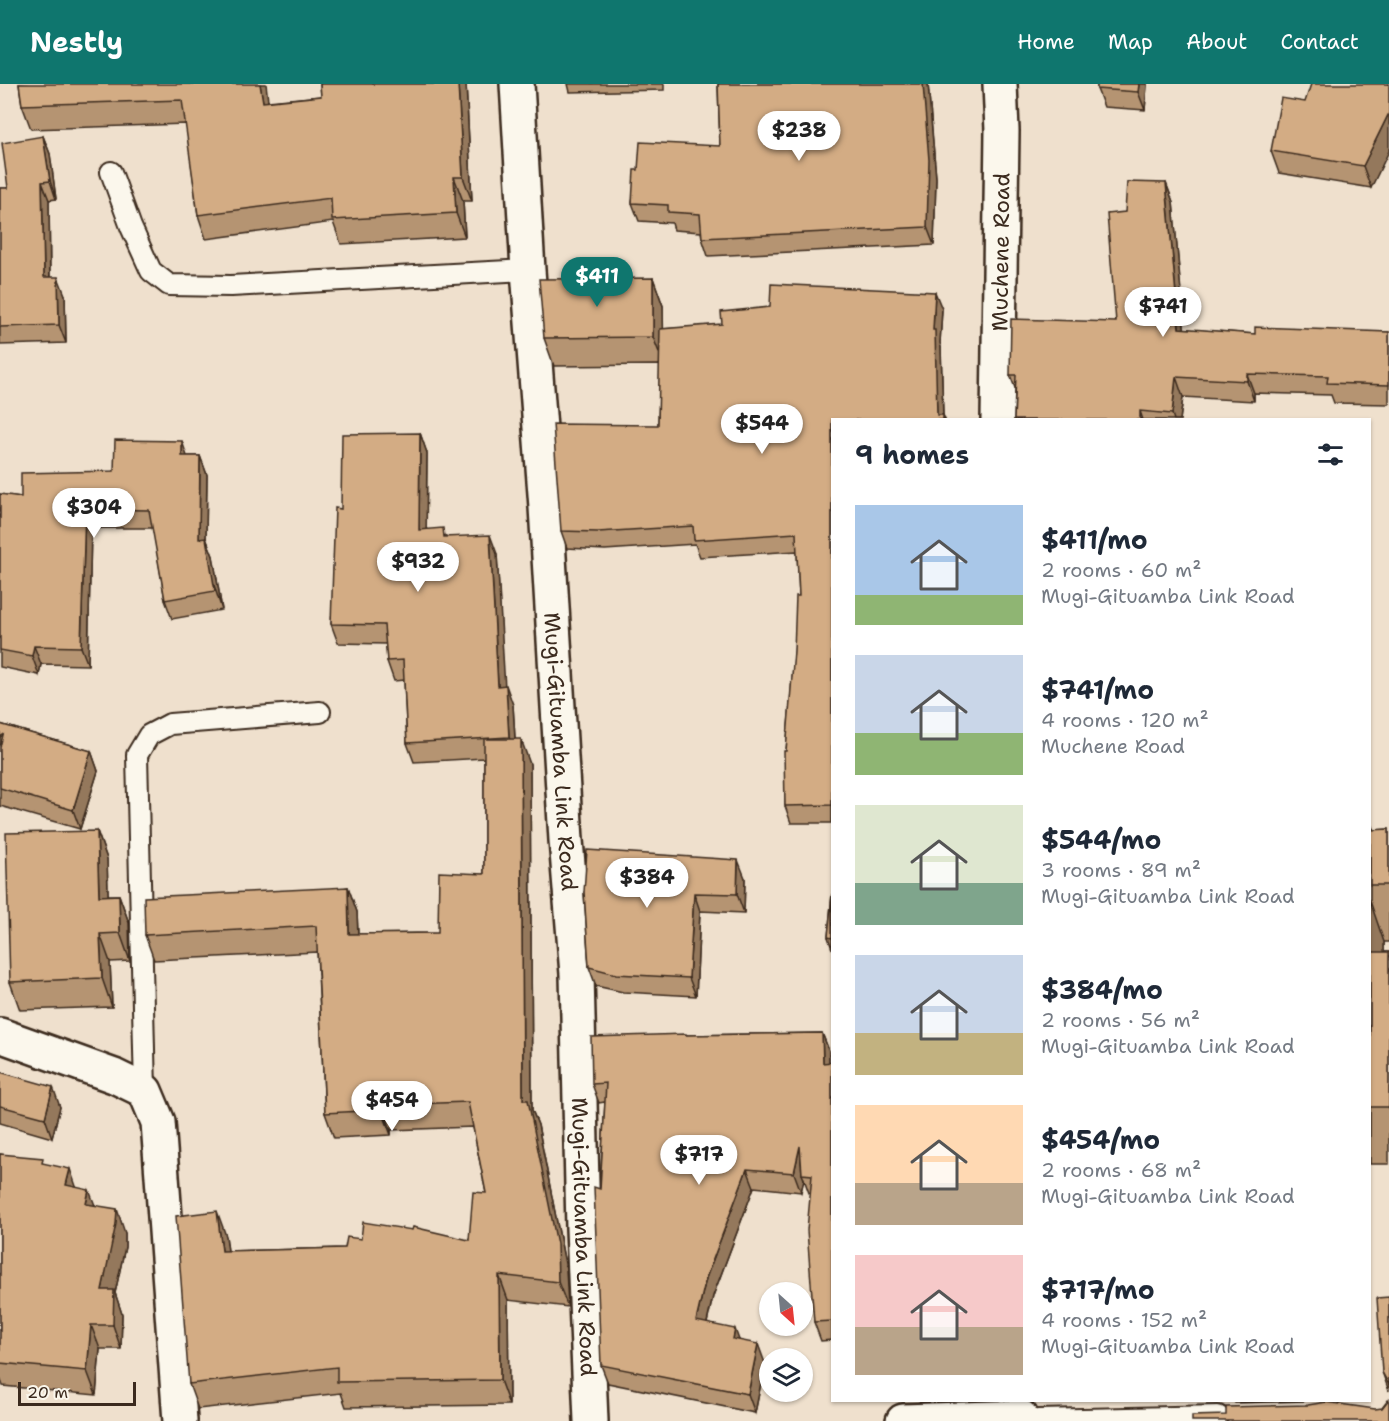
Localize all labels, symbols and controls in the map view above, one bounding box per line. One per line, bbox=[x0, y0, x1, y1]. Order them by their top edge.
text: Nestly bbox=[30, 23, 123, 61]
text: Home bbox=[1017, 28, 1075, 56]
text: Map bbox=[1108, 28, 1153, 56]
text: About bbox=[1186, 28, 1247, 56]
text: Contact bbox=[1280, 28, 1359, 56]
pin: $238 bbox=[763, 111, 835, 162]
text: $238 bbox=[772, 117, 826, 143]
street label: Muchene Road bbox=[985, 173, 1016, 331]
pin: $411 bbox=[561, 257, 633, 308]
text: $411 bbox=[575, 263, 619, 289]
pin: $741 bbox=[1127, 287, 1199, 338]
text: $741 bbox=[1139, 293, 1188, 319]
pin: $544 bbox=[726, 404, 798, 455]
text: $544 bbox=[735, 410, 789, 436]
text: 9 homes bbox=[855, 437, 969, 472]
icon: filters bbox=[1314, 438, 1347, 471]
pin: $304 bbox=[58, 488, 130, 539]
text: $304 bbox=[66, 494, 122, 520]
text: $411/mo bbox=[1041, 522, 1148, 557]
icon: home bbox=[903, 529, 975, 601]
pin: $932 bbox=[382, 542, 454, 593]
text: $932 bbox=[391, 548, 445, 574]
text: 2 rooms · 60 m² bbox=[1041, 557, 1201, 583]
text: Mugi-Gituamba Link Road bbox=[1041, 583, 1295, 609]
street label: Mugi-Gituamba Link Road bbox=[538, 611, 585, 892]
text: $741/mo bbox=[1041, 672, 1154, 707]
icon: home bbox=[903, 679, 975, 751]
text: 4 rooms · 120 m² bbox=[1041, 707, 1209, 733]
text: Muchene Road bbox=[1041, 733, 1185, 759]
text: $544/mo bbox=[1041, 822, 1161, 857]
icon: home bbox=[903, 829, 975, 901]
text: 3 rooms · 89 m² bbox=[1041, 857, 1201, 883]
pin: $384 bbox=[611, 858, 683, 909]
text: $384 bbox=[619, 864, 675, 890]
text: Mugi-Gituamba Link Road bbox=[1041, 883, 1295, 909]
text: $384/mo bbox=[1041, 972, 1163, 1007]
icon: home bbox=[903, 979, 975, 1051]
text: 2 rooms · 56 m² bbox=[1041, 1007, 1200, 1033]
text: Mugi-Gituamba Link Road bbox=[1041, 1033, 1295, 1059]
pin: $454 bbox=[356, 1081, 428, 1132]
text: $454 bbox=[365, 1087, 419, 1113]
street label: Mugi-Gituamba Link Road bbox=[565, 1097, 604, 1377]
text: $454/mo bbox=[1041, 1122, 1160, 1157]
icon: home bbox=[903, 1129, 975, 1201]
pin: $717 bbox=[663, 1135, 735, 1186]
text: $717 bbox=[674, 1141, 724, 1167]
text: 2 rooms · 68 m² bbox=[1041, 1157, 1201, 1183]
text: Mugi-Gituamba Link Road bbox=[1041, 1183, 1295, 1209]
text: $717/mo bbox=[1041, 1272, 1155, 1307]
icon: home bbox=[903, 1279, 975, 1351]
north arrow bbox=[759, 1282, 813, 1336]
map controls bbox=[759, 1282, 813, 1402]
text: 4 rooms · 152 m² bbox=[1041, 1307, 1207, 1333]
text: Mugi-Gituamba Link Road bbox=[1041, 1333, 1295, 1359]
button: layers bbox=[759, 1348, 813, 1402]
scale bar bbox=[18, 1379, 136, 1406]
text: 20 m bbox=[27, 1382, 68, 1403]

